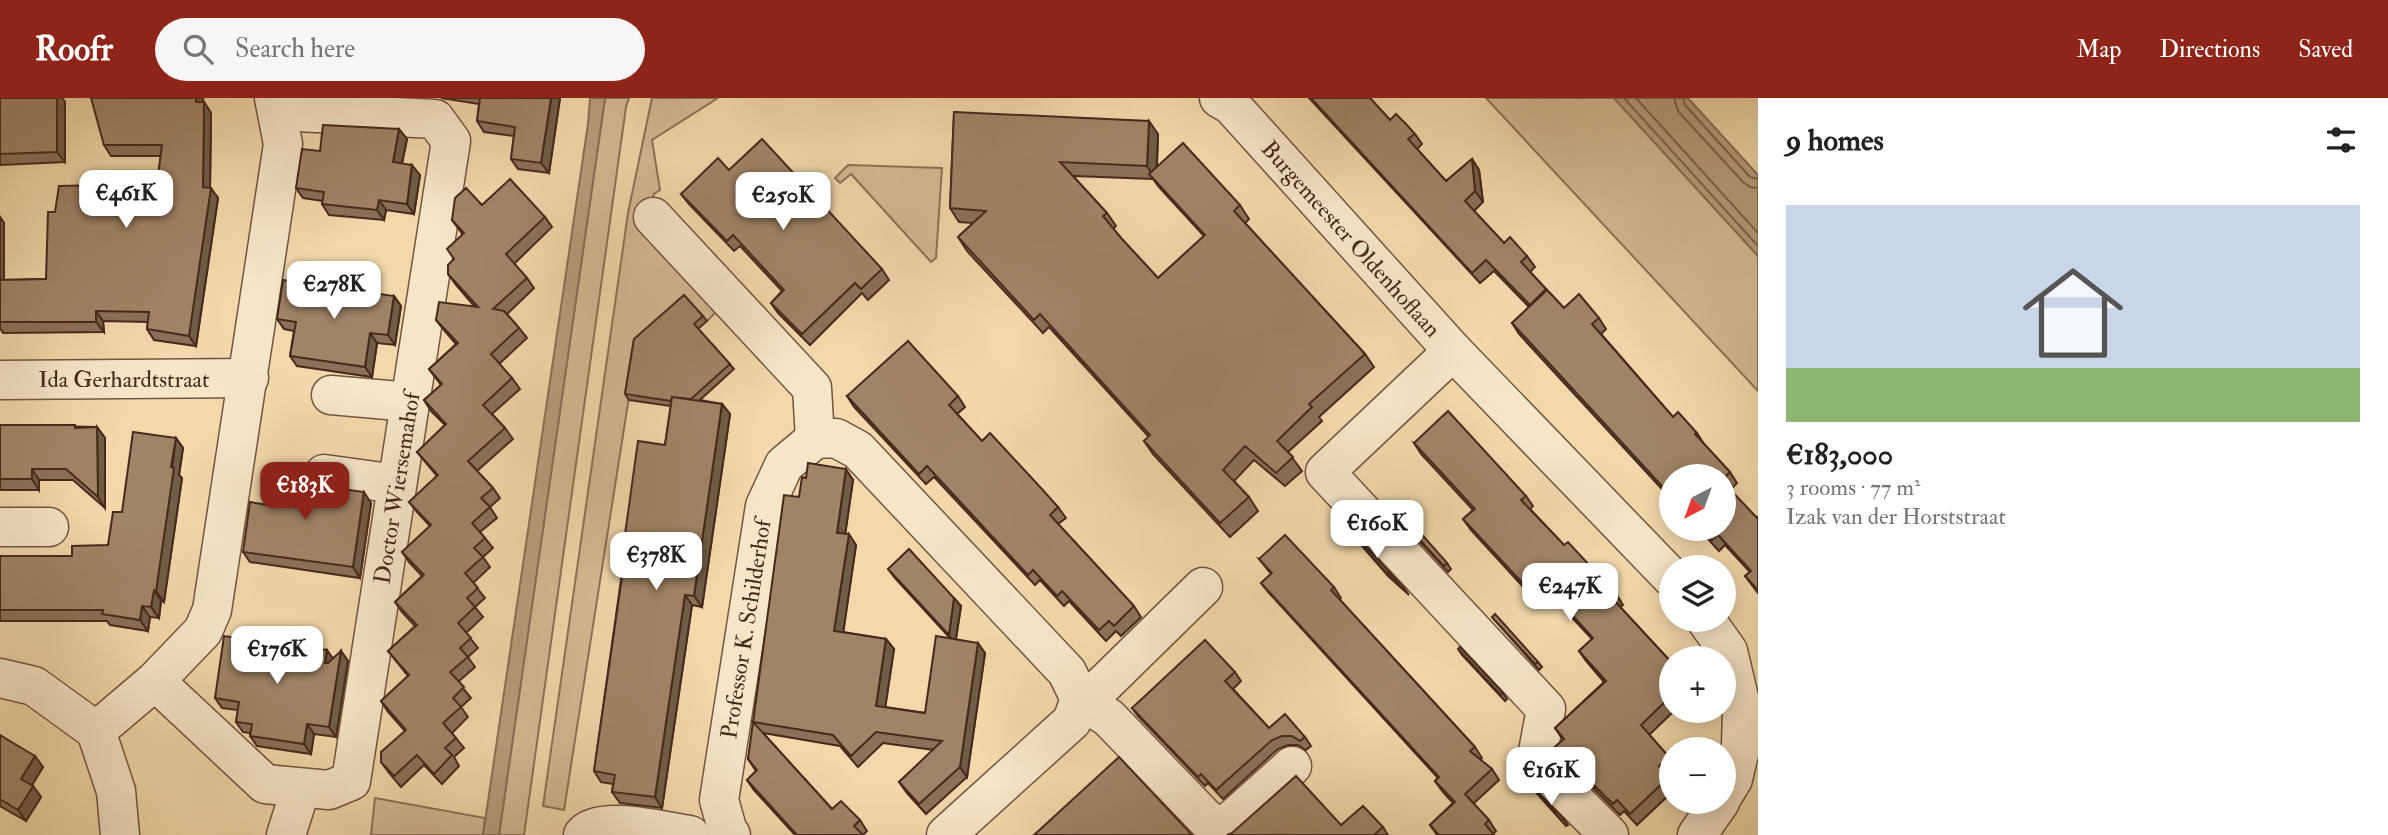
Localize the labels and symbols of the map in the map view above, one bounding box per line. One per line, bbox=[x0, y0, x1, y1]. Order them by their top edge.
street label: Burgemeester Oldenhoflaan bbox=[1255, 135, 1447, 343]
pin: €461K bbox=[77, 170, 175, 230]
pin: €250K bbox=[734, 172, 832, 232]
pin: €278K bbox=[285, 262, 383, 321]
street label: Ida Gerhardtstraat bbox=[38, 365, 210, 394]
street label: Doctor Wiersemahof bbox=[368, 386, 427, 586]
pin: €183K bbox=[256, 462, 354, 522]
north arrow bbox=[1659, 464, 1736, 541]
pin: €160K bbox=[1328, 500, 1426, 560]
street label: Professor K. Schilderhof bbox=[714, 514, 778, 741]
pin: €378K bbox=[607, 532, 705, 592]
pin: €247K bbox=[1521, 564, 1619, 623]
pin: €176K bbox=[228, 626, 326, 686]
pin: €161K bbox=[1502, 748, 1600, 807]

